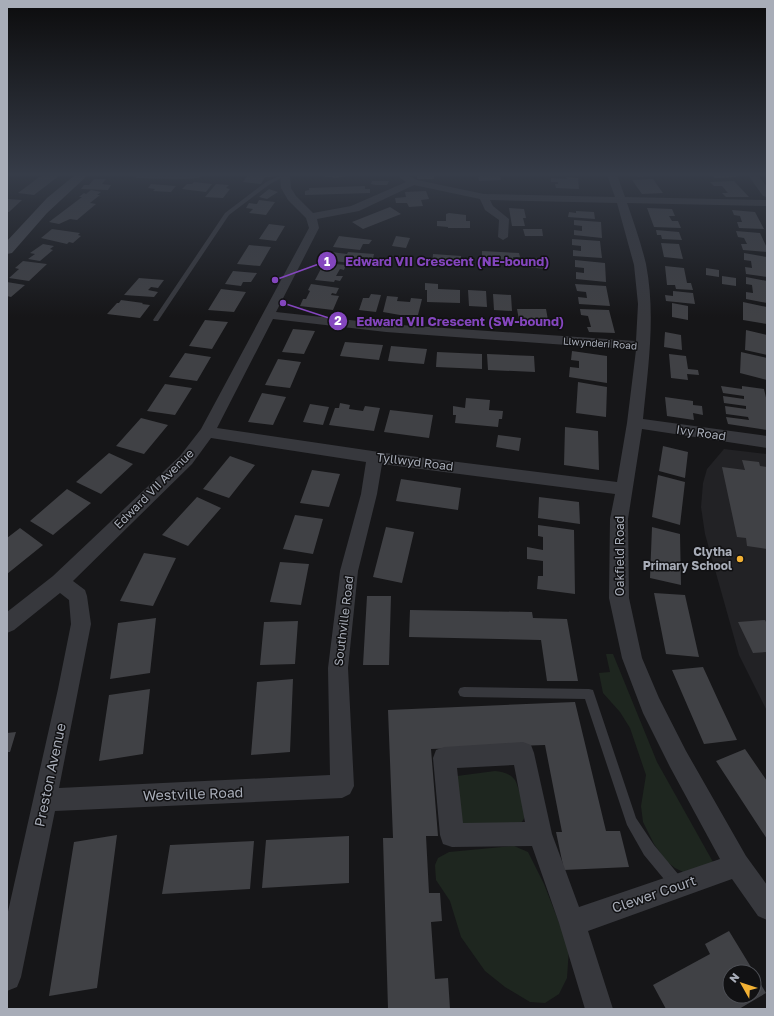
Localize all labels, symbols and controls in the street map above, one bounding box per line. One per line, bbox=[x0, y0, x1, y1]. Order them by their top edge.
callout: Edward VII Crescent (NE-bound) bbox=[317, 249, 557, 274]
text: Edward VII Crescent (NE-bound) bbox=[345, 253, 549, 269]
text: 1 bbox=[324, 254, 330, 269]
callout: Edward VII Crescent (SW-bound) bbox=[328, 309, 572, 334]
text: 2 bbox=[334, 313, 342, 328]
text: Edward VII Crescent (SW-bound) bbox=[356, 313, 564, 329]
street label: Llwynderi Road bbox=[563, 334, 637, 352]
street label: Ivy Road bbox=[675, 422, 727, 443]
street label: Edward VII Avenue bbox=[111, 446, 197, 532]
street label: Tyllwyd Road bbox=[376, 449, 454, 474]
street label: Oakfield Road bbox=[612, 516, 627, 596]
place label: Clytha Primary School bbox=[643, 544, 732, 573]
marker: Clytha Primary School bbox=[735, 554, 745, 564]
street label: Southville Road bbox=[331, 575, 356, 667]
street label: Preston Avenue bbox=[30, 722, 69, 828]
street label: Westville Road bbox=[142, 783, 244, 804]
street label: Clewer Court bbox=[610, 871, 698, 916]
north arrow bbox=[722, 964, 762, 1004]
text: N bbox=[726, 970, 742, 985]

